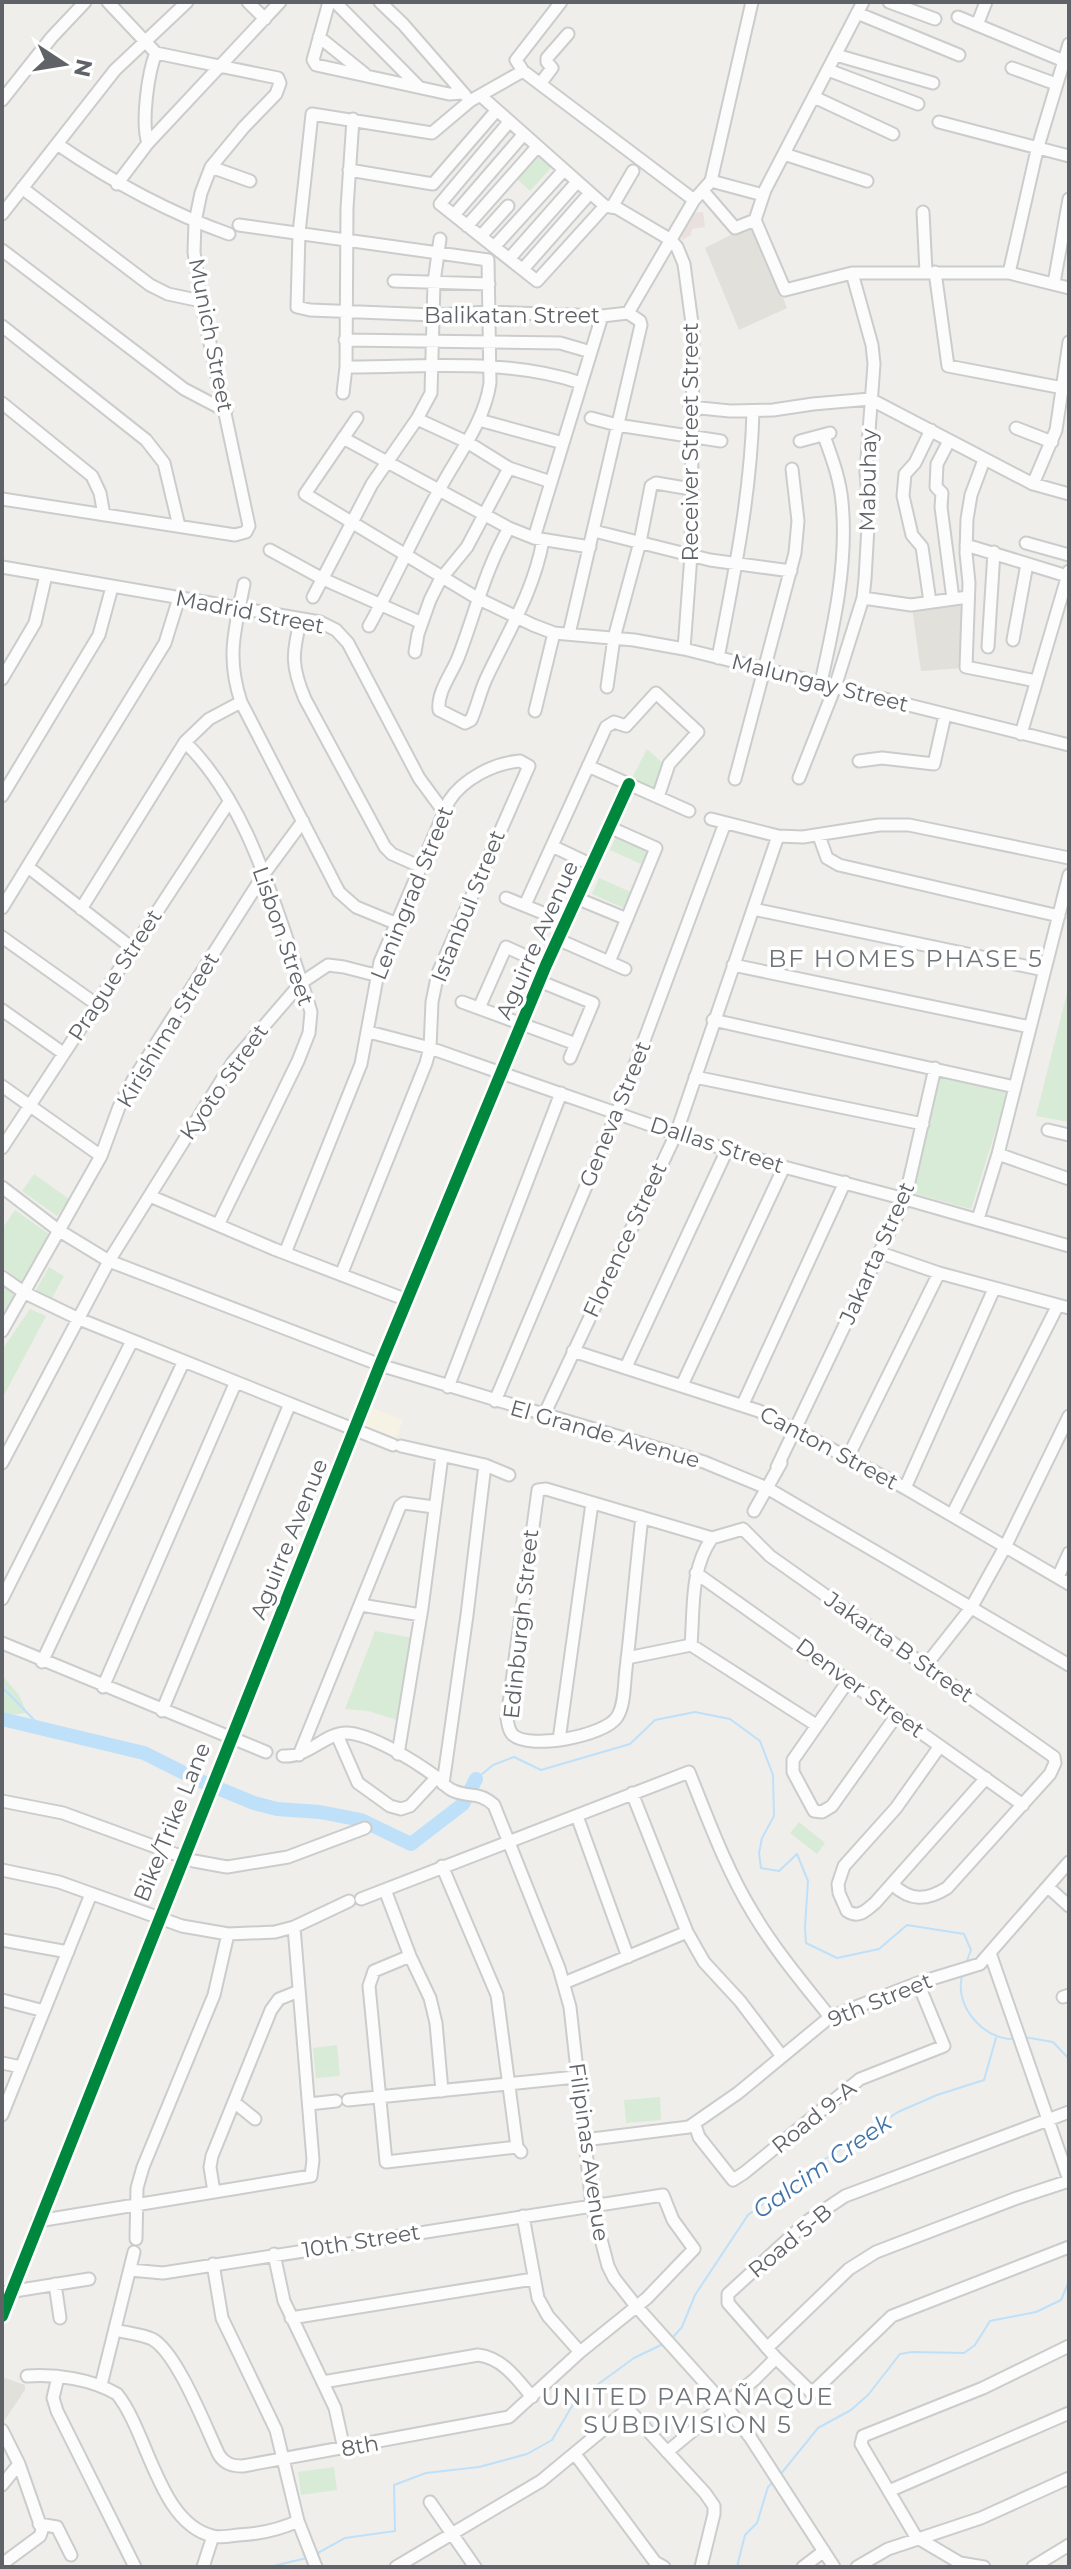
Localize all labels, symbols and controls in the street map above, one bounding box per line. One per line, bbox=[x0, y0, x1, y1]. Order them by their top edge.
north arrow bbox=[24, 24, 104, 104]
text: N bbox=[68, 57, 98, 80]
street label: Munich Street bbox=[183, 256, 239, 414]
street label: Balikatan Street bbox=[424, 302, 600, 329]
street label: Receiver Street Street bbox=[677, 323, 704, 561]
street label: Mabuhay bbox=[854, 428, 882, 532]
street label: Madrid Street bbox=[173, 584, 327, 640]
street label: Malungay Street bbox=[729, 648, 911, 718]
street label: Leningrad Street bbox=[365, 802, 459, 984]
street label: Istanbul Street bbox=[425, 826, 511, 986]
street label: Aguirre Avenue bbox=[490, 857, 584, 1023]
street label: Lisbon Street bbox=[247, 863, 319, 1009]
street label: Prague Street bbox=[62, 904, 168, 1046]
district label: BF HOMES PHASE 5 bbox=[768, 944, 1044, 973]
street label: Kirishima Street bbox=[111, 947, 225, 1112]
street label: Kyoto Street bbox=[174, 1019, 274, 1145]
street label: Geneva Street bbox=[573, 1037, 657, 1191]
street label: Dallas Street bbox=[647, 1111, 787, 1179]
street label: Florence Street bbox=[577, 1158, 673, 1322]
street label: Jakarta Street bbox=[833, 1178, 920, 1329]
street label: El Grande Avenue bbox=[507, 1394, 703, 1474]
street label: Canton Street bbox=[755, 1400, 903, 1496]
street label: Aguirre Avenue bbox=[245, 1455, 333, 1623]
street label: Edinburgh Street bbox=[498, 1528, 544, 1720]
street label: Jakarta B Street bbox=[819, 1585, 979, 1708]
street label: Denver Street bbox=[791, 1632, 930, 1744]
street label: Bike/Trike Lane bbox=[128, 1738, 216, 1906]
street label: 9th Street bbox=[824, 1967, 936, 2033]
street label: Filipinas Avenue bbox=[563, 2061, 615, 2243]
street label: Road 9-A bbox=[766, 2075, 862, 2159]
water label: Galcim Creek bbox=[747, 2106, 898, 2225]
street label: Road 5-B bbox=[743, 2198, 837, 2284]
street label: 10th Street bbox=[300, 2218, 422, 2264]
district label: UNITED PARAÑAQUE SUBDIVISION 5 bbox=[541, 2382, 835, 2439]
street label: 8th bbox=[339, 2429, 381, 2463]

